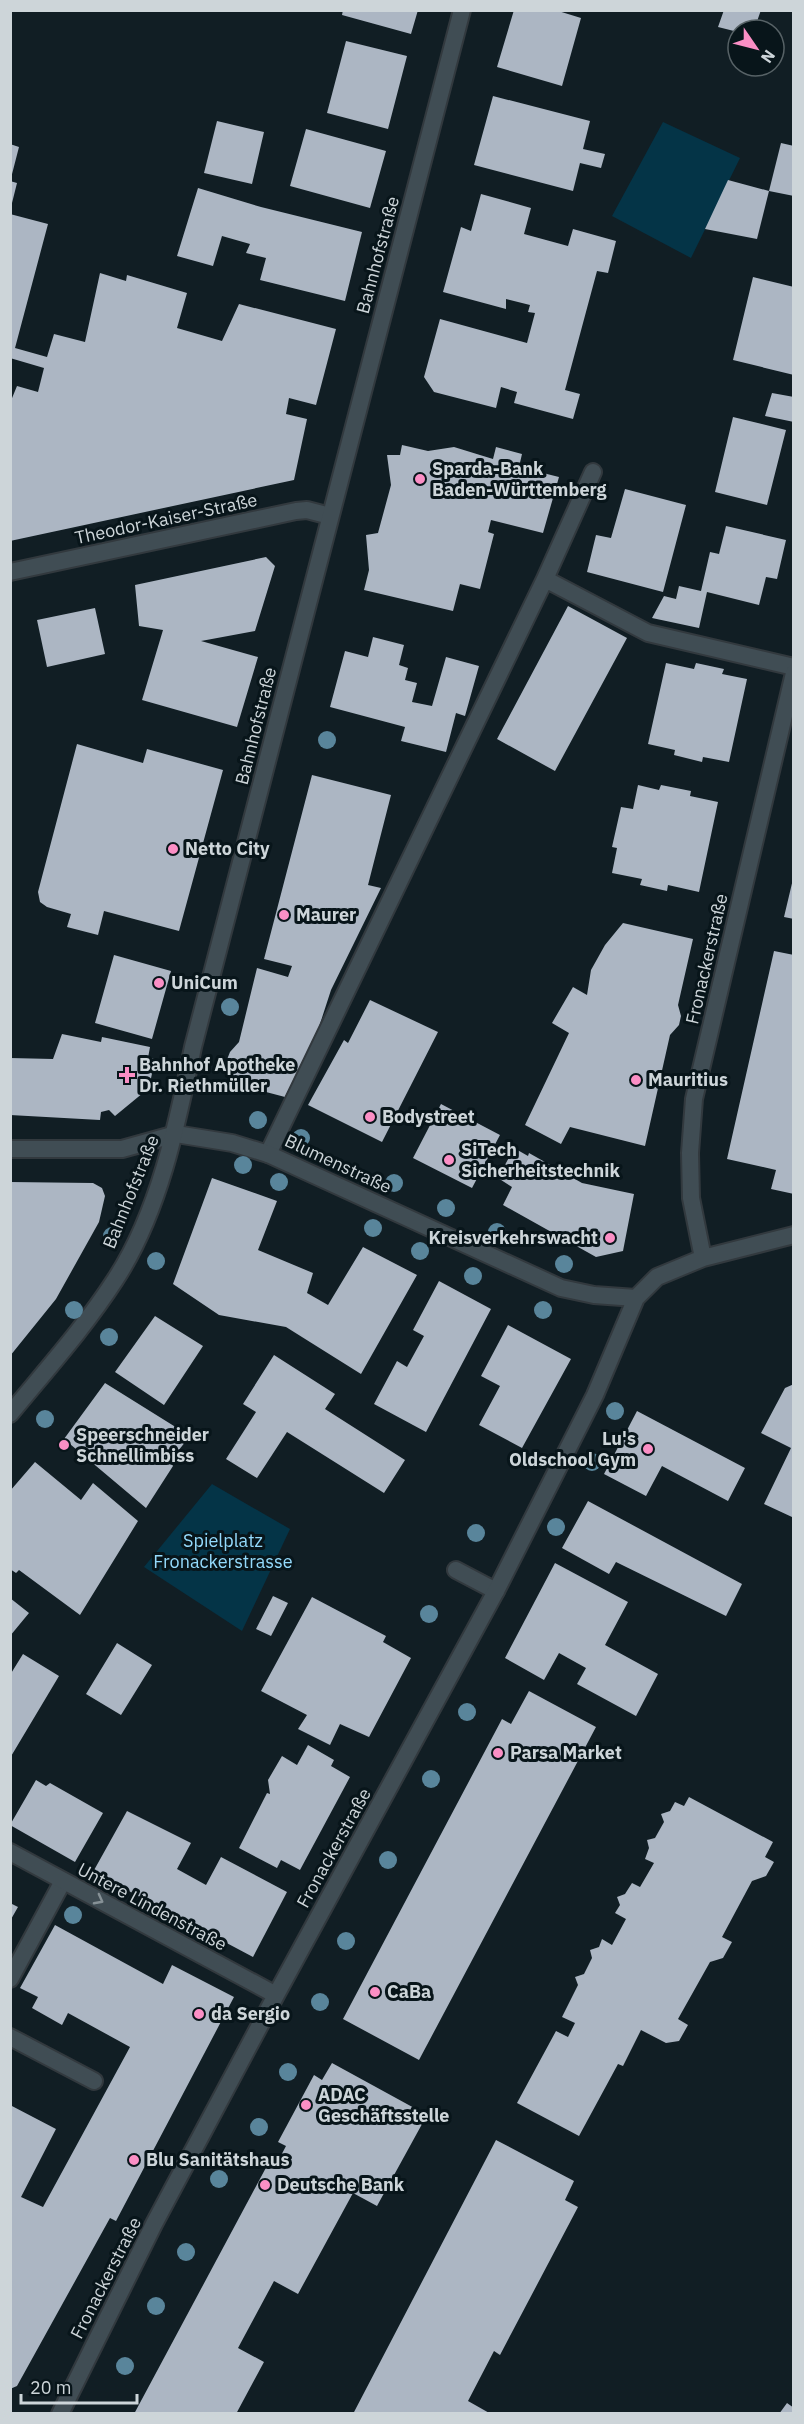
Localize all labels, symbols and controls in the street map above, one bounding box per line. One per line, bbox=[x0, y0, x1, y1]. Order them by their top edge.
north arrow bbox=[726, 18, 786, 78]
text: N bbox=[757, 46, 780, 67]
street label: Bahnhofstraße bbox=[351, 194, 404, 316]
place label: Sparda-Bank Baden-Württemberg bbox=[432, 457, 607, 501]
marker: Sparda-Bank Baden-Württemberg bbox=[413, 472, 427, 486]
street label: Theodor-Kaiser-Straße bbox=[73, 488, 259, 549]
street label: Bahnhofstraße bbox=[230, 665, 281, 787]
place label: Netto City bbox=[185, 837, 270, 860]
marker: Netto City bbox=[166, 842, 180, 856]
street label: Fronackerstraße bbox=[680, 891, 733, 1026]
place label: Maurer bbox=[296, 903, 356, 926]
marker: Maurer bbox=[277, 908, 291, 922]
place label: UniCum bbox=[171, 971, 238, 994]
marker: UniCum bbox=[152, 976, 166, 990]
place label: Bahnhof Apotheke Dr. Riethmüller bbox=[139, 1053, 295, 1097]
marker: Bahnhof Apotheke Dr. Riethmüller bbox=[120, 1068, 134, 1082]
place label: Mauritius bbox=[648, 1068, 728, 1091]
marker: Mauritius bbox=[629, 1073, 643, 1087]
place label: Bodystreet bbox=[382, 1105, 475, 1128]
marker: Bodystreet bbox=[363, 1110, 377, 1124]
street label: Blumenstraße bbox=[281, 1129, 395, 1198]
street label: Bahnhofstraße bbox=[97, 1132, 164, 1252]
place label: SiTech Sicherheitstechnik bbox=[461, 1138, 620, 1182]
marker: SiTech Sicherheitstechnik bbox=[442, 1153, 456, 1167]
place label: Kreisverkehrswacht bbox=[428, 1226, 598, 1249]
marker: Kreisverkehrswacht bbox=[603, 1231, 617, 1245]
place label: Speerschneider Schnellimbiss bbox=[76, 1423, 209, 1467]
place label: Lu's Oldschool Gym bbox=[509, 1427, 636, 1471]
marker: Speerschneider Schnellimbiss bbox=[57, 1438, 71, 1452]
marker: Lu's Oldschool Gym bbox=[641, 1442, 655, 1456]
park label: Spielplatz Fronackerstrasse bbox=[153, 1529, 293, 1573]
place label: Parsa Market bbox=[510, 1741, 622, 1764]
marker: Parsa Market bbox=[491, 1746, 505, 1760]
street label: Fronackerstraße bbox=[291, 1784, 376, 1912]
street label: Untere Lindenstraße bbox=[74, 1857, 231, 1956]
one-way arrow bbox=[93, 1893, 103, 1904]
place label: CaBa bbox=[387, 1980, 431, 2003]
marker: CaBa bbox=[368, 1985, 382, 1999]
place label: da Sergio bbox=[211, 2002, 290, 2025]
marker: da Sergio bbox=[192, 2007, 206, 2021]
place label: ADAC Geschäftsstelle bbox=[318, 2083, 450, 2127]
marker: ADAC Geschäftsstelle bbox=[299, 2098, 313, 2112]
place label: Blu Sanitätshaus bbox=[146, 2148, 290, 2171]
marker: Blu Sanitätshaus bbox=[127, 2153, 141, 2167]
place label: Deutsche Bank bbox=[277, 2173, 405, 2196]
marker: Deutsche Bank bbox=[258, 2178, 272, 2192]
street label: Fronackerstraße bbox=[65, 2213, 146, 2342]
scale bar bbox=[21, 2367, 136, 2405]
text: 20 m bbox=[30, 2376, 72, 2399]

